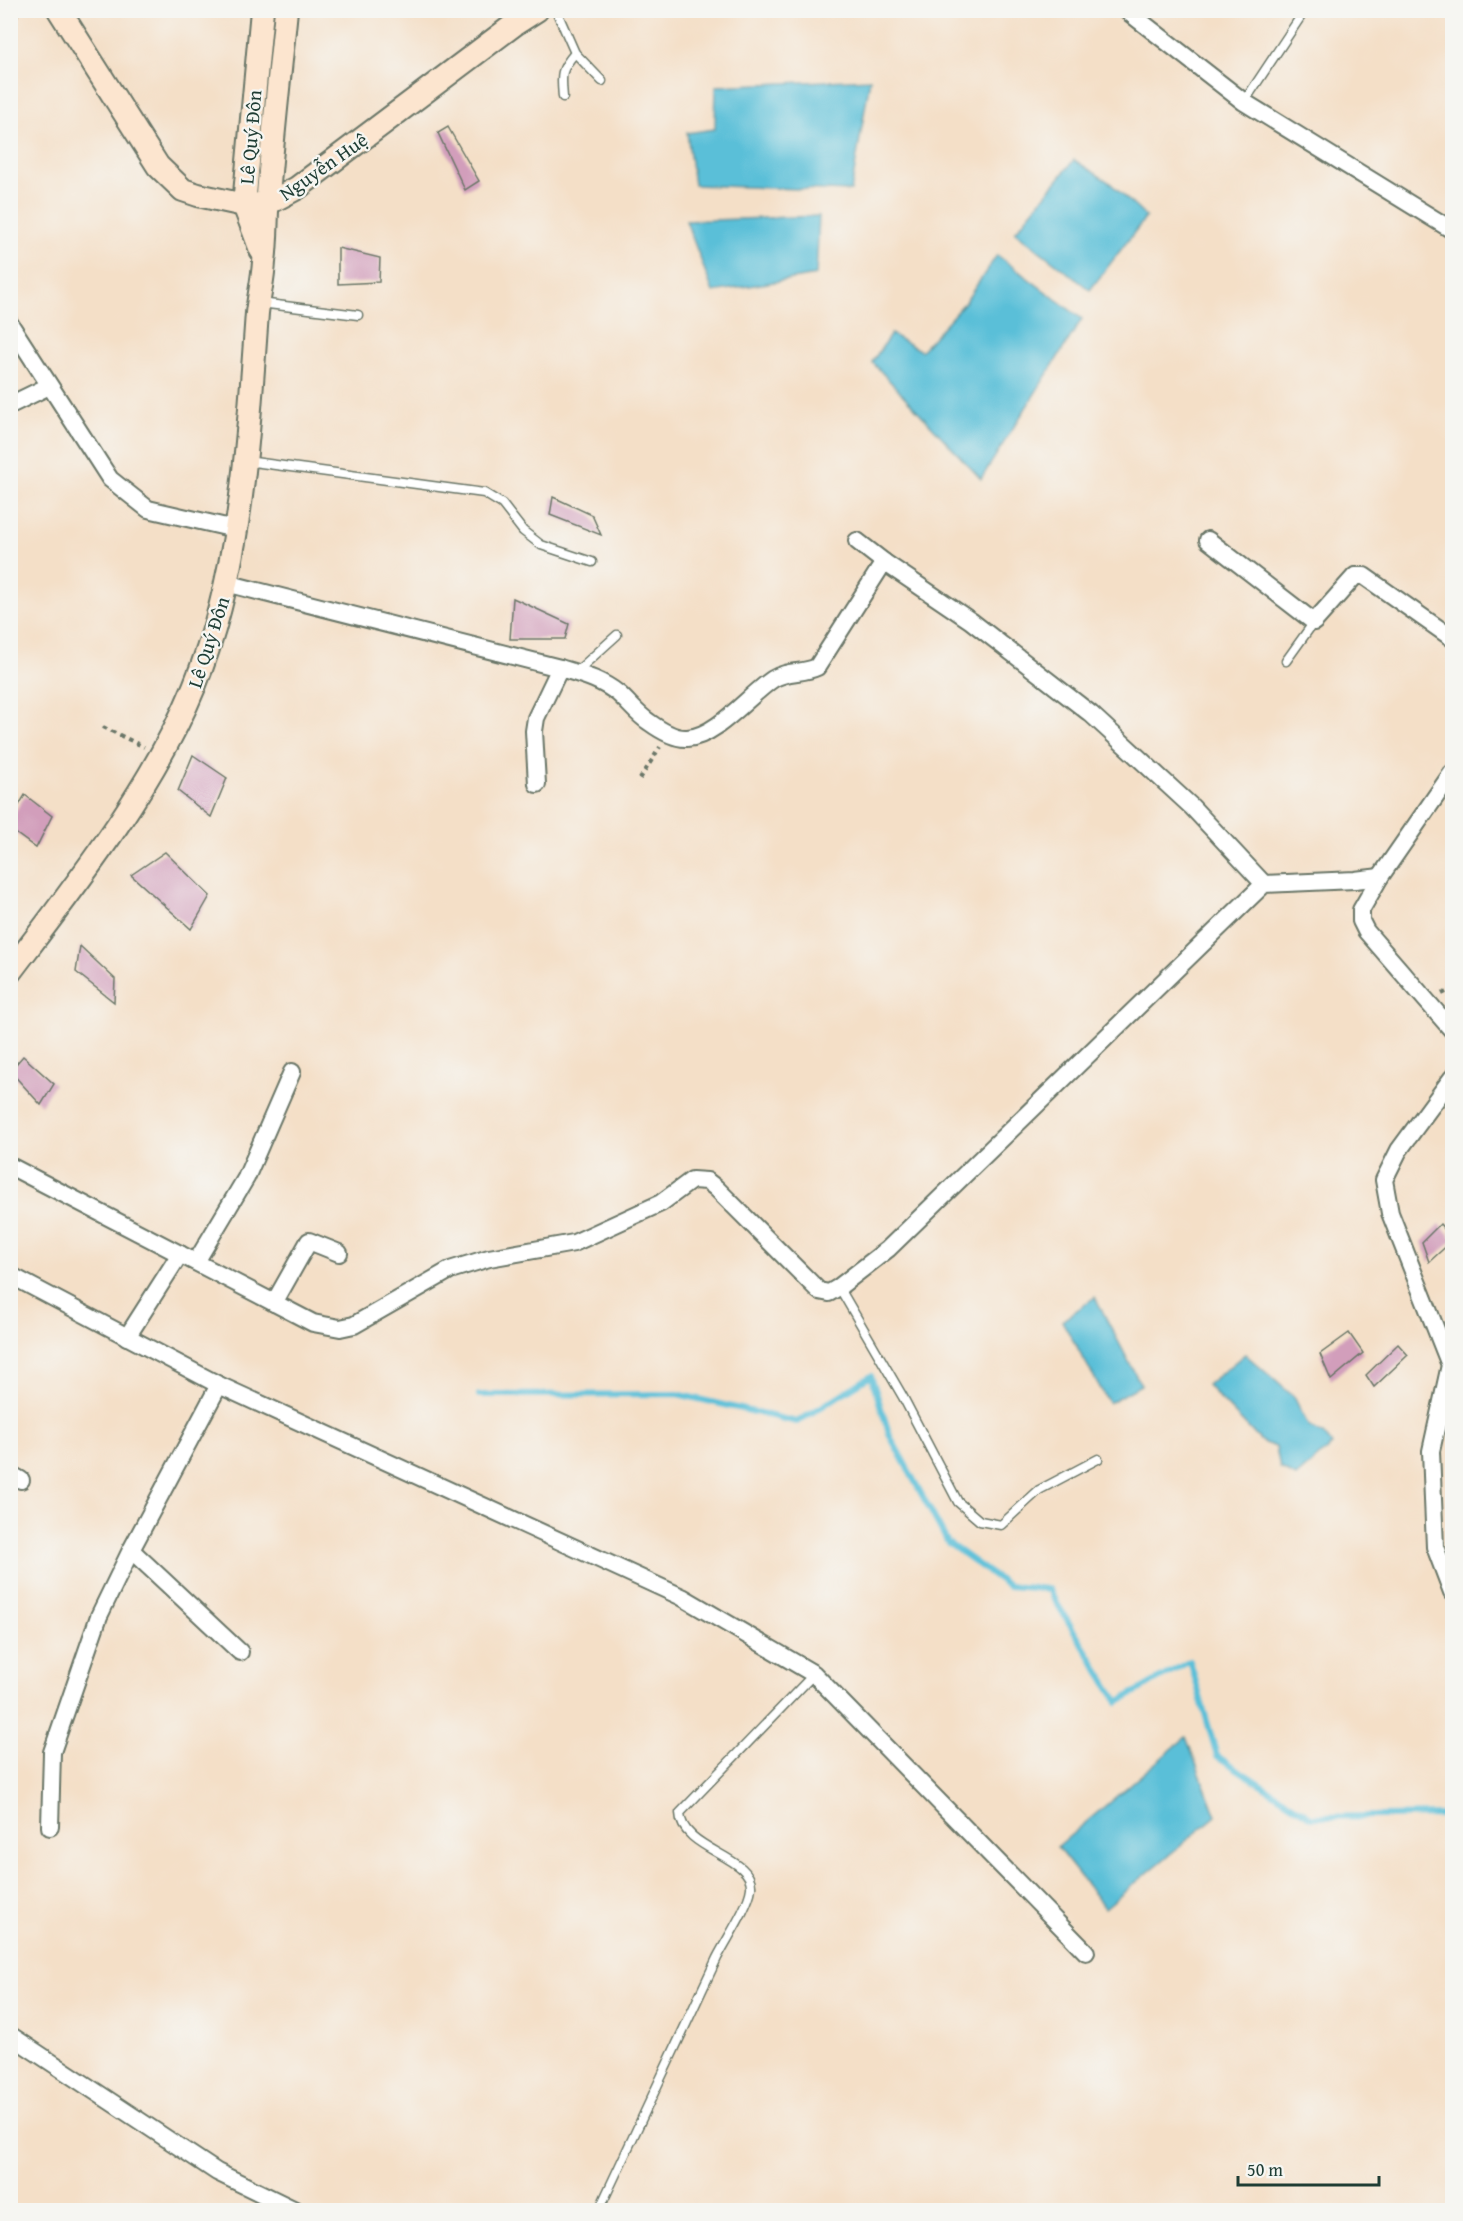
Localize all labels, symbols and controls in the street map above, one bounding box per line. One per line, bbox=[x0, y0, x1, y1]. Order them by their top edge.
street label: Lê Quý Đôn bbox=[231, 89, 269, 185]
street label: Nguyễn Huệ bbox=[273, 125, 373, 207]
street label: Lê Quý Đôn bbox=[180, 593, 236, 691]
scale bar bbox=[1238, 2149, 1379, 2187]
text: 50 m bbox=[1247, 2156, 1283, 2183]

